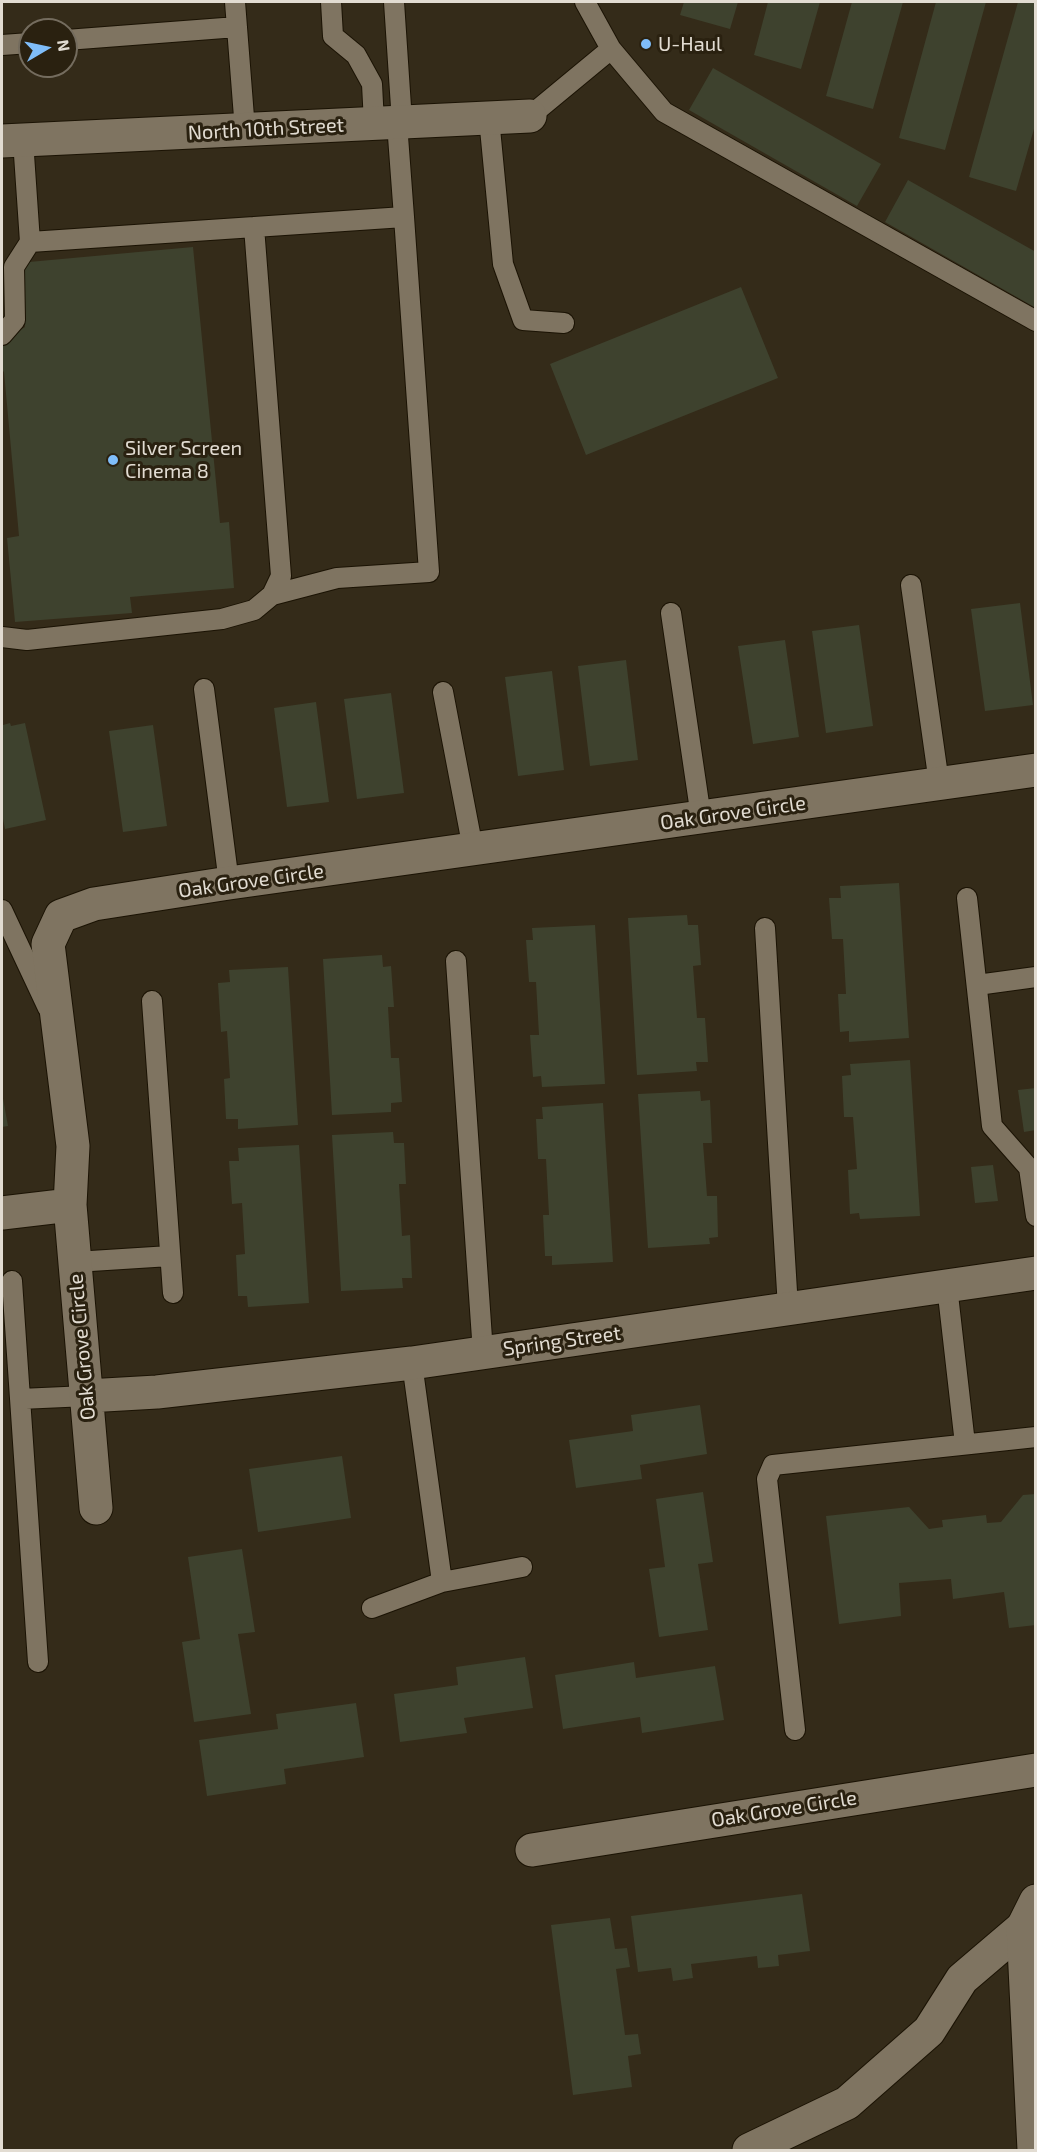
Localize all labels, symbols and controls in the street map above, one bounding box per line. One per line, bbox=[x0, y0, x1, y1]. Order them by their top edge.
north arrow bbox=[18, 18, 78, 78]
place label: U-Haul bbox=[658, 32, 722, 56]
marker: U-Haul bbox=[639, 37, 653, 51]
text: N bbox=[54, 38, 75, 53]
street label: North 10th Street bbox=[187, 113, 345, 145]
place label: Silver Screen Cinema 8 bbox=[125, 436, 242, 483]
marker: Silver Screen Cinema 8 bbox=[106, 453, 120, 467]
street label: Oak Grove Circle bbox=[659, 791, 807, 835]
street label: Oak Grove Circle bbox=[177, 859, 325, 903]
street label: Oak Grove Circle bbox=[64, 1273, 100, 1421]
street label: Spring Street bbox=[502, 1321, 622, 1361]
street label: Oak Grove Circle bbox=[710, 1786, 858, 1832]

